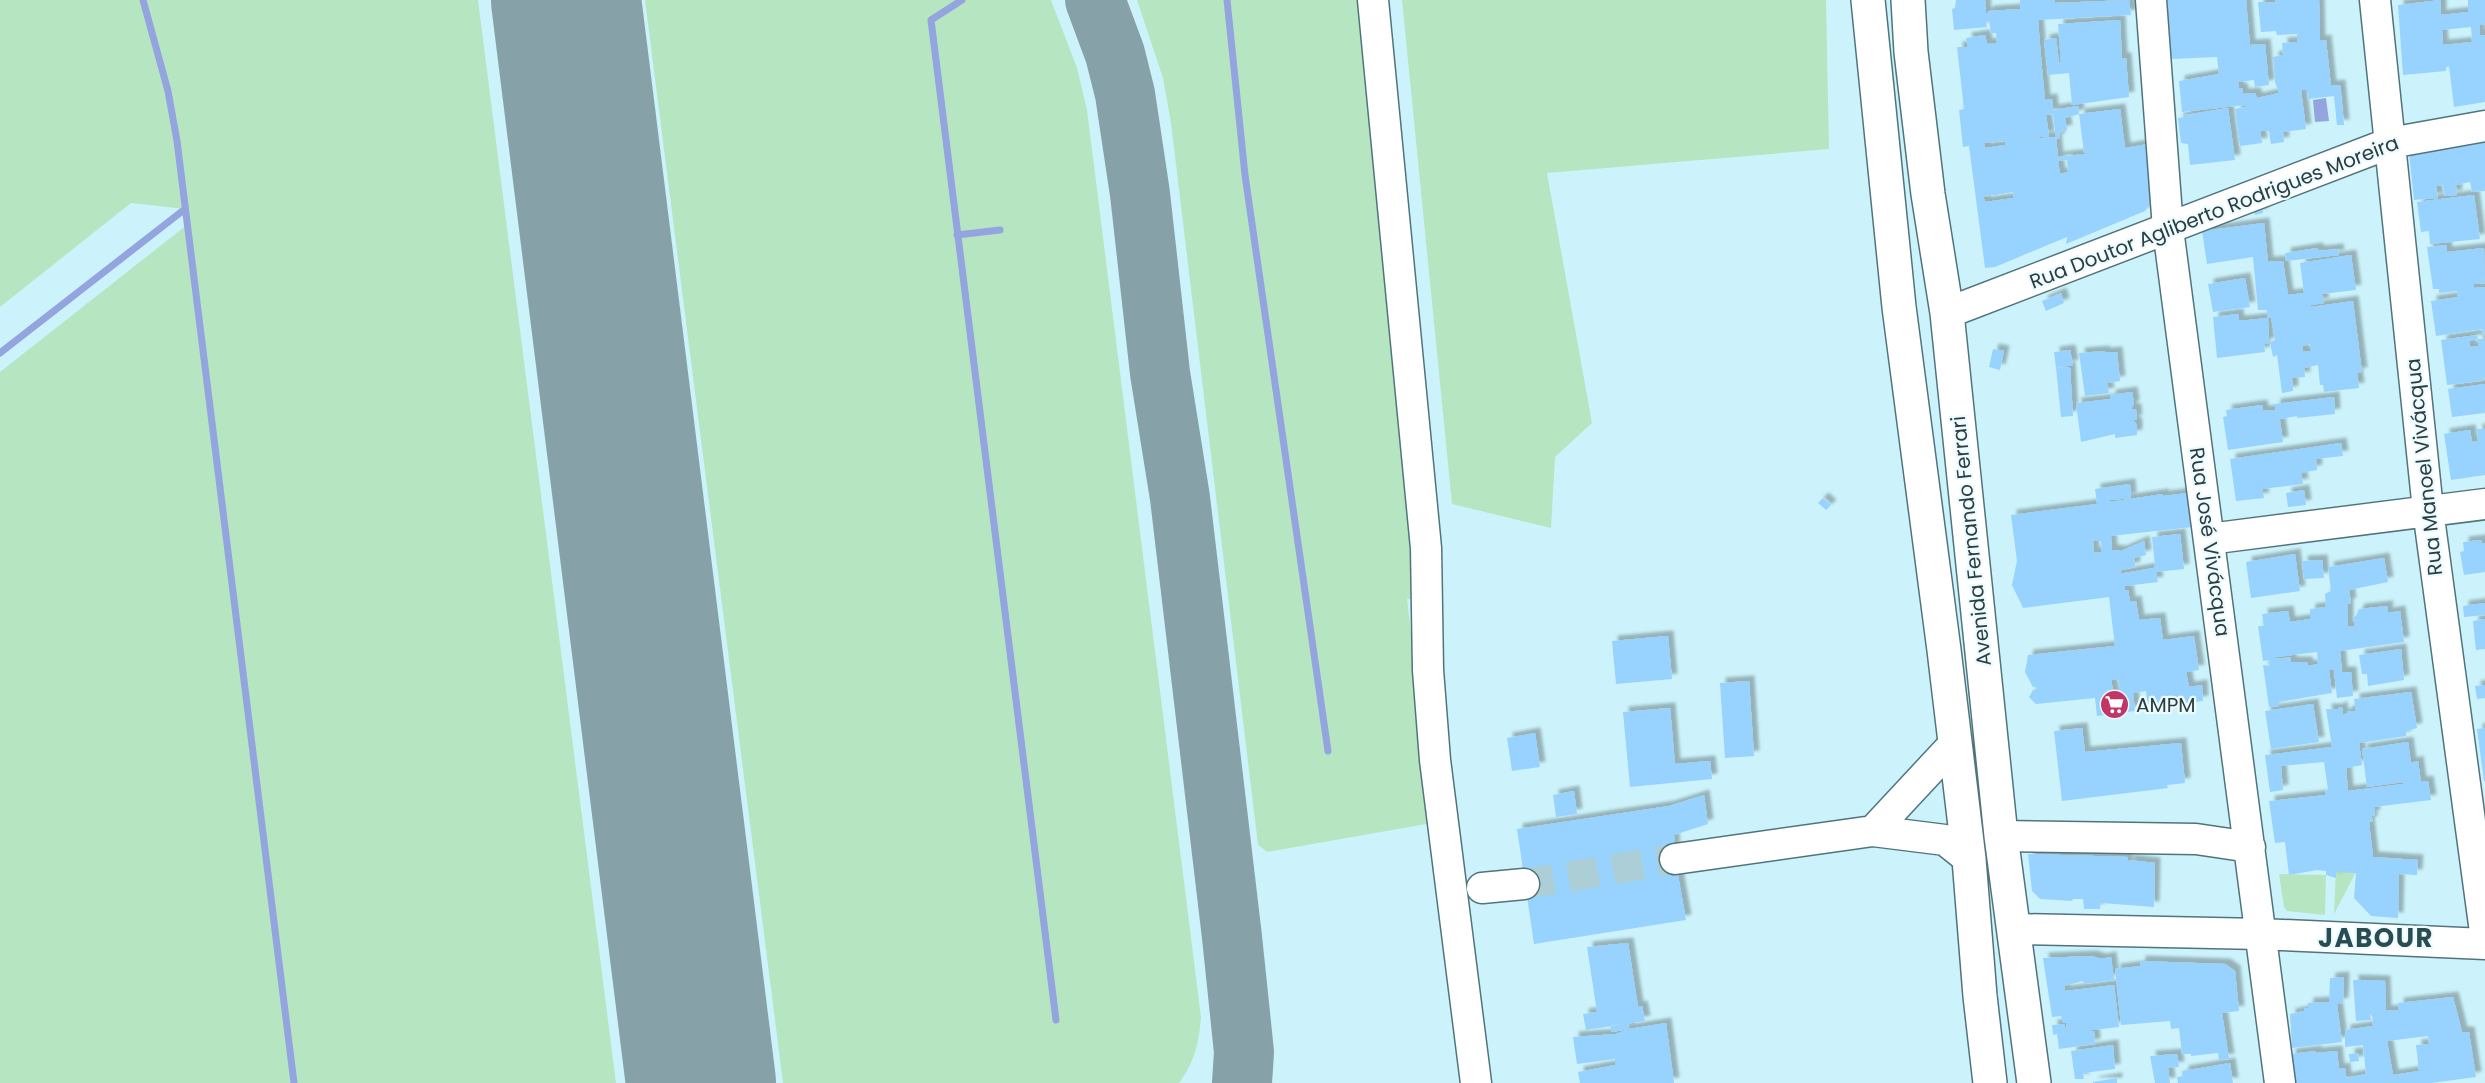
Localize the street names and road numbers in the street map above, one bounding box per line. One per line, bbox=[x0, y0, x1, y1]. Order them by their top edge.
street label: Rua Doutor Agliberto Rodrigues Moreira bbox=[2025, 128, 2403, 296]
street label: Rua Manoel Vivácqua bbox=[2399, 357, 2449, 577]
street label: Avenida Fernando Ferrari bbox=[1944, 415, 1998, 667]
street label: Rua José Vivácqua bbox=[2183, 446, 2237, 638]

